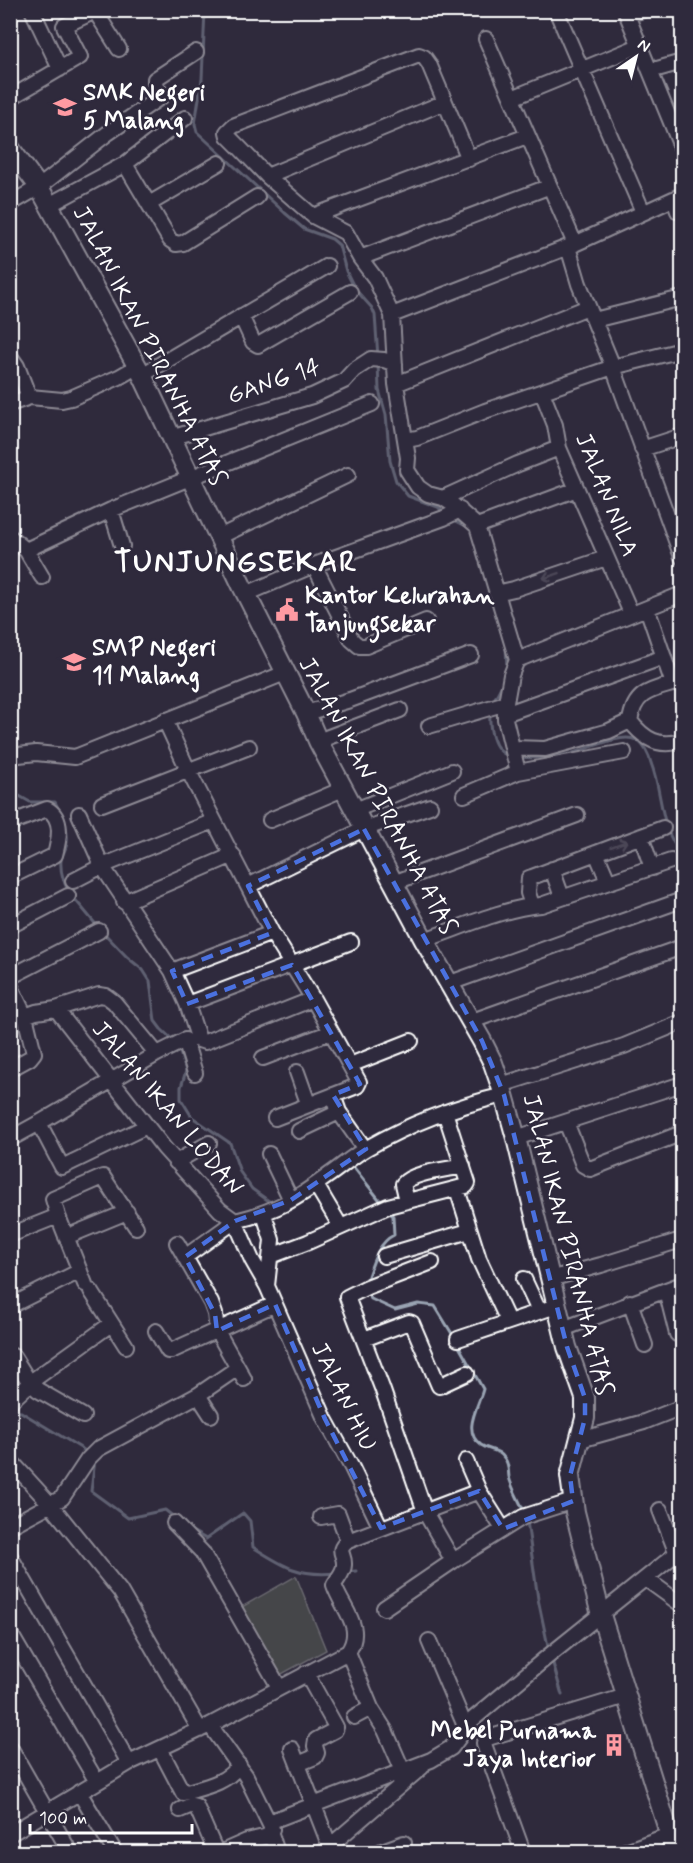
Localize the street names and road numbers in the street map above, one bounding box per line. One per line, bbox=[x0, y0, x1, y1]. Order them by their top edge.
street label: JALAN IKAN PIRANHA ATAS bbox=[65, 201, 233, 491]
street label: GANG 14 bbox=[223, 352, 325, 412]
street label: JALAN NILA bbox=[567, 429, 645, 561]
street label: JALAN IKAN PIRANHA ATAS bbox=[291, 652, 463, 940]
street label: JALAN IKAN LODAN bbox=[84, 1015, 250, 1203]
street label: JALAN IKAN PIRANHA ATAS bbox=[514, 1091, 620, 1399]
street label: JALAN HIU bbox=[303, 1337, 383, 1457]

